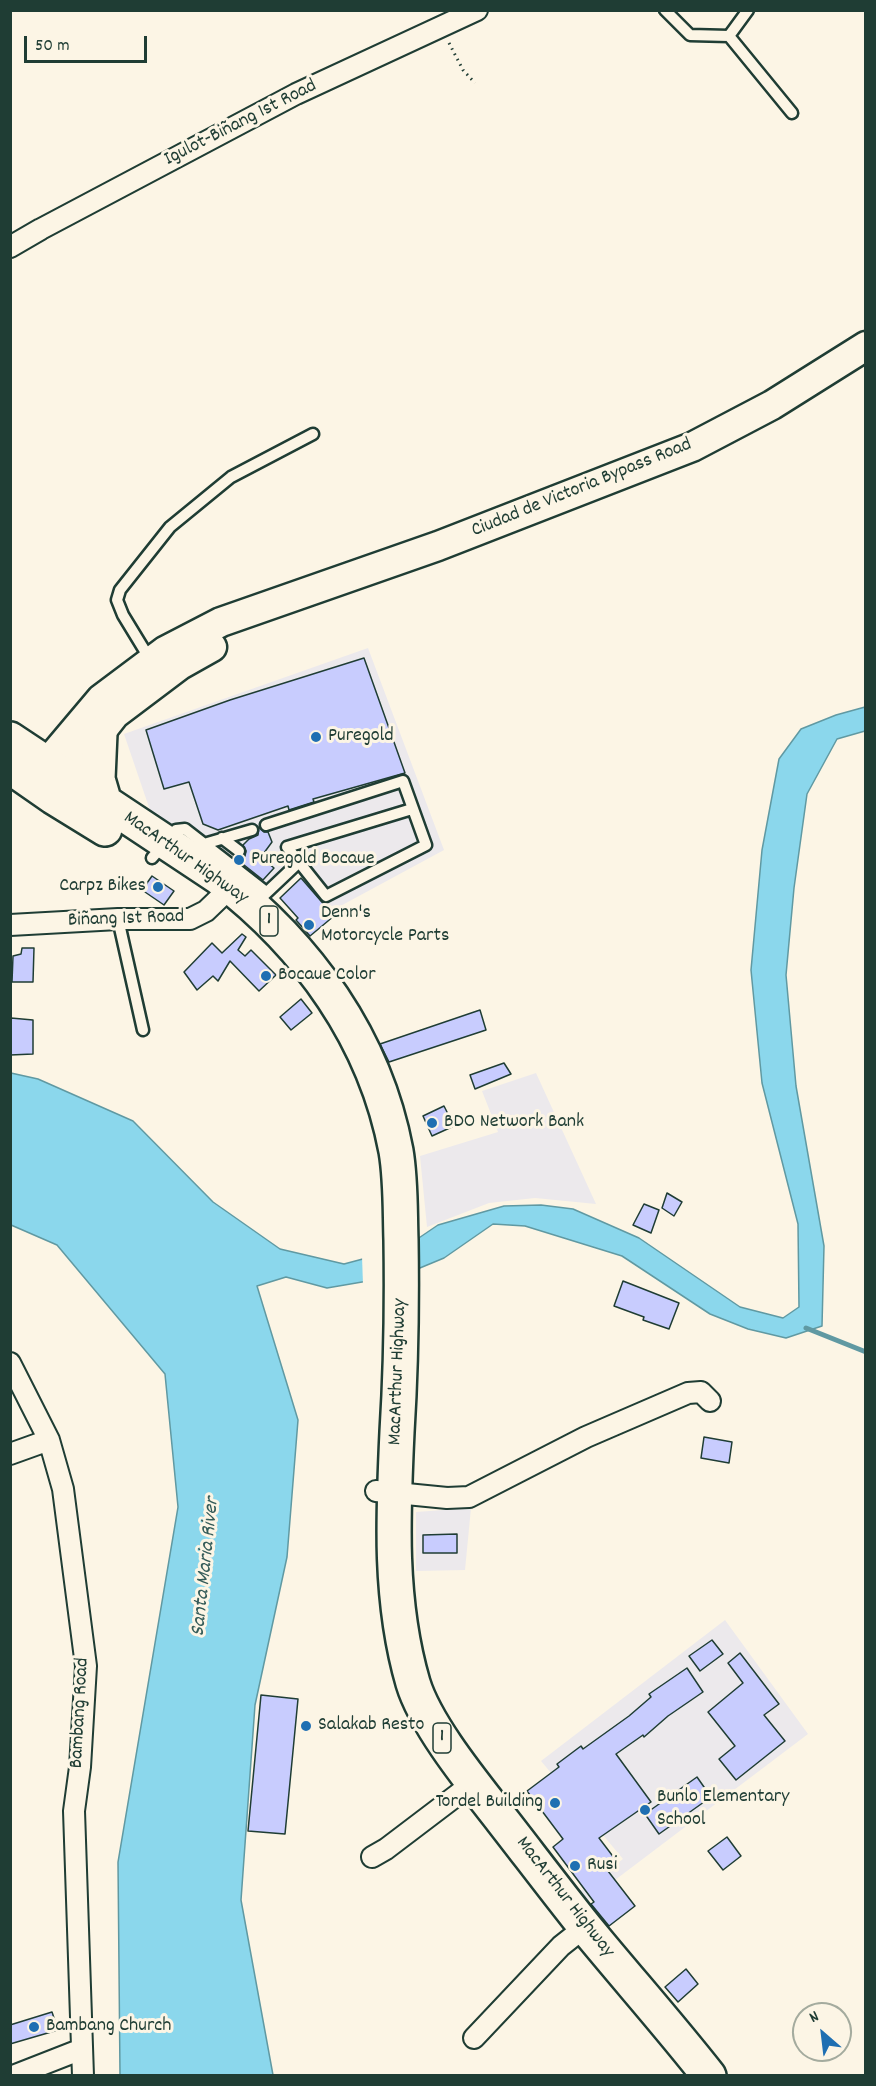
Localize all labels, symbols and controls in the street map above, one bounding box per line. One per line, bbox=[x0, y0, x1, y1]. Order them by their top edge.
scale bar bbox=[27, 24, 150, 62]
text: 50 m bbox=[35, 34, 70, 59]
street label: Igulot-Biñang 1st Road bbox=[161, 75, 321, 173]
street label: Ciudad de Victoria Bypass Road bbox=[468, 434, 696, 544]
place label: Puregold bbox=[328, 725, 394, 749]
marker: Puregold bbox=[309, 730, 323, 744]
street label: MacArthur Highway bbox=[118, 807, 252, 911]
place label: Puregold Bocaue bbox=[251, 848, 375, 872]
marker: Puregold Bocaue bbox=[232, 853, 246, 867]
place label: Carpz Bikes bbox=[59, 875, 146, 899]
marker: Carpz Bikes bbox=[151, 880, 165, 894]
place label: Denn's Motorcycle Parts bbox=[321, 902, 449, 949]
street label: Biñang 1st Road bbox=[67, 906, 185, 934]
road number: 1 bbox=[260, 906, 278, 936]
marker: Denn's Motorcycle Parts bbox=[302, 918, 316, 932]
place label: Bocaue Color bbox=[278, 964, 376, 988]
marker: Bocaue Color bbox=[259, 969, 273, 983]
place label: BDO Network Bank bbox=[444, 1111, 584, 1135]
marker: BDO Network Bank bbox=[425, 1116, 439, 1130]
street label: MacArthur Highway bbox=[384, 1298, 414, 1446]
water label: Santa Maria River bbox=[187, 1496, 227, 1638]
street label: Bambang Road bbox=[66, 1657, 96, 1769]
place label: Salakab Resto bbox=[318, 1714, 424, 1738]
marker: Salakab Resto bbox=[299, 1719, 313, 1733]
road number: 1 bbox=[433, 1723, 451, 1753]
place label: Bunlo Elementary School bbox=[657, 1786, 789, 1833]
place label: Tordel Building bbox=[435, 1791, 543, 1815]
marker: Tordel Building bbox=[548, 1796, 562, 1810]
marker: Bunlo Elementary School bbox=[638, 1803, 652, 1817]
street label: MacArthur Highway bbox=[509, 1833, 619, 1963]
place label: Rusi bbox=[587, 1854, 617, 1878]
marker: Rusi bbox=[568, 1859, 582, 1873]
north arrow bbox=[792, 2002, 852, 2062]
text: N bbox=[805, 2005, 823, 2029]
place label: Bambang Church bbox=[46, 2015, 171, 2039]
marker: Bambang Church bbox=[27, 2020, 41, 2034]

